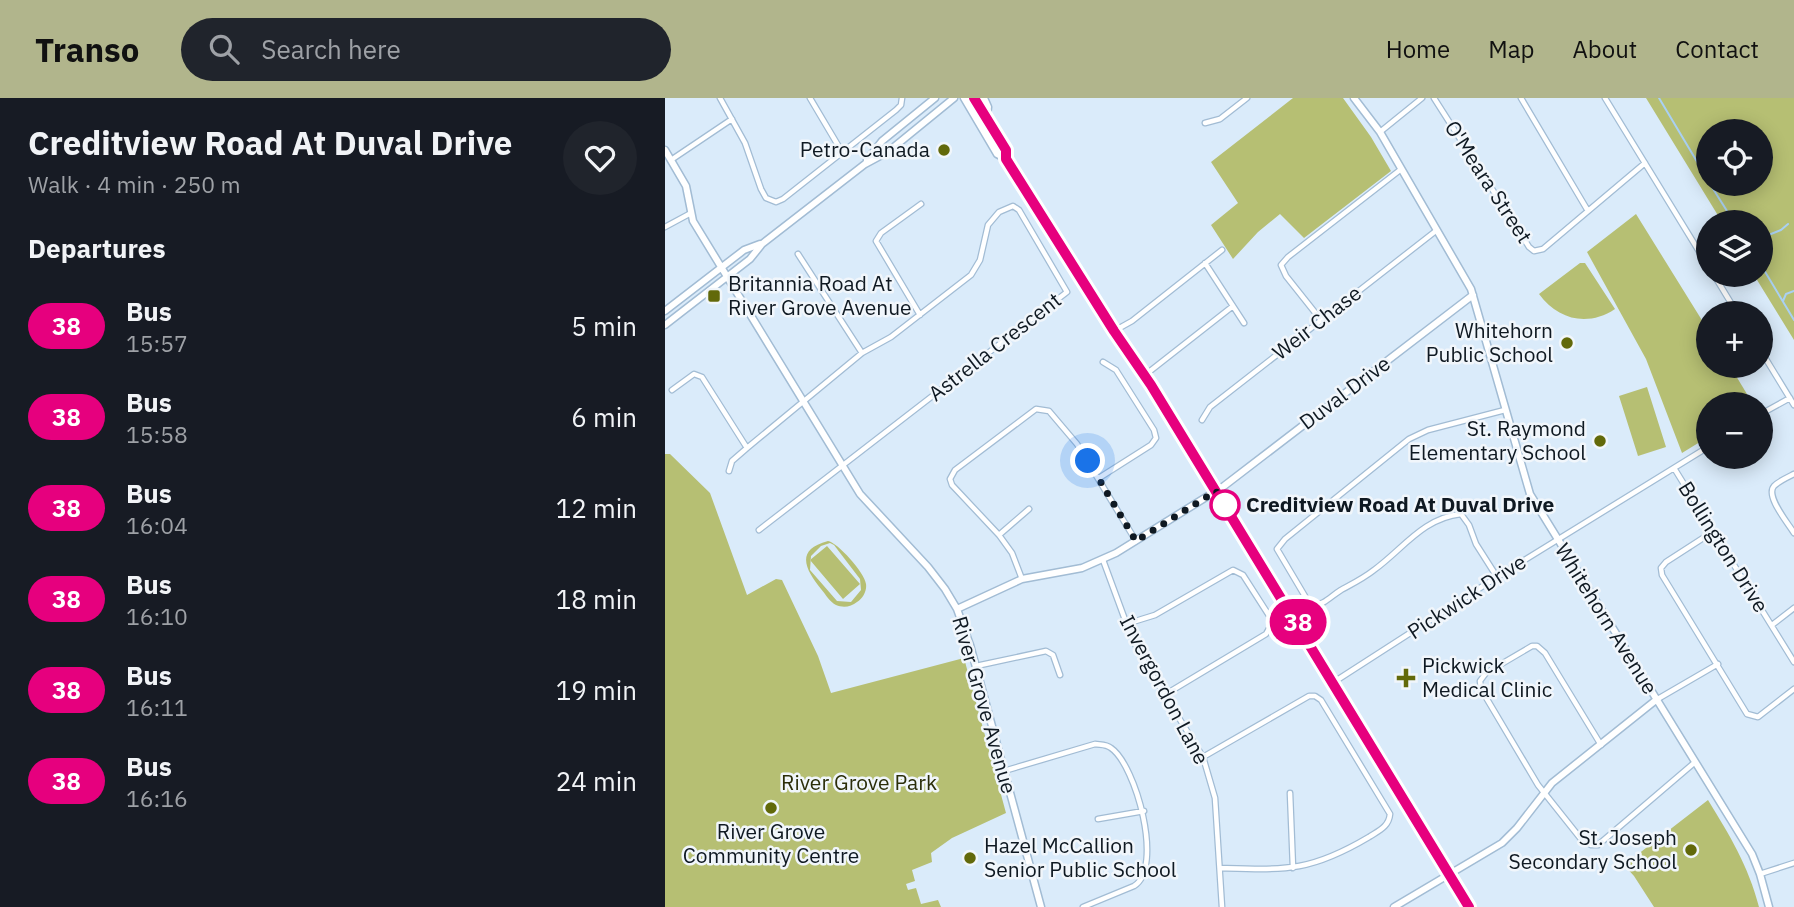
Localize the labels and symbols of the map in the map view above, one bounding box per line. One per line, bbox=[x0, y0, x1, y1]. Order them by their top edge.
street label: O'Meara Street bbox=[1439, 115, 1539, 248]
place label: Petro-Canada bbox=[800, 135, 930, 163]
marker: Petro-Canada bbox=[936, 142, 952, 158]
place label: Britannia Road At River Grove Avenue bbox=[728, 269, 912, 321]
street label: Weir Chase bbox=[1266, 279, 1367, 366]
street label: Astrella Crescent bbox=[922, 286, 1067, 407]
marker: Britannia Road At River Grove Avenue bbox=[706, 288, 722, 304]
place label: Whitehorn Public School bbox=[1426, 316, 1553, 368]
marker: Whitehorn Public School bbox=[1559, 335, 1575, 351]
street label: Duval Drive bbox=[1293, 349, 1395, 436]
place label: St. Raymond Elementary School bbox=[1409, 414, 1586, 466]
marker: St. Raymond Elementary School bbox=[1592, 433, 1608, 449]
your location bbox=[1070, 443, 1105, 478]
street label: Bollington Drive bbox=[1672, 476, 1775, 617]
marker: Creditview Road At Duval Drive bbox=[1210, 490, 1240, 520]
place label: Creditview Road At Duval Drive bbox=[1246, 490, 1554, 518]
street label: Whitehorn Avenue bbox=[1549, 538, 1665, 699]
street label: Pickwick Drive bbox=[1402, 547, 1531, 645]
line badge: 38 bbox=[1267, 599, 1329, 645]
street label: Invergordon Lane bbox=[1114, 610, 1216, 769]
street label: River Grove Avenue bbox=[946, 613, 1024, 797]
place label: Pickwick Medical Clinic bbox=[1422, 651, 1552, 703]
marker: Pickwick Medical Clinic bbox=[1396, 668, 1416, 688]
park label: River Grove Park bbox=[781, 768, 937, 796]
marker: River Grove Community Centre bbox=[763, 800, 779, 816]
place label: River Grove Community Centre bbox=[683, 817, 859, 869]
place label: St. Joseph Secondary School bbox=[1508, 823, 1677, 875]
place label: Hazel McCallion Senior Public School bbox=[984, 831, 1177, 883]
marker: St. Joseph Secondary School bbox=[1683, 842, 1699, 858]
marker: Hazel McCallion Senior Public School bbox=[962, 850, 978, 866]

